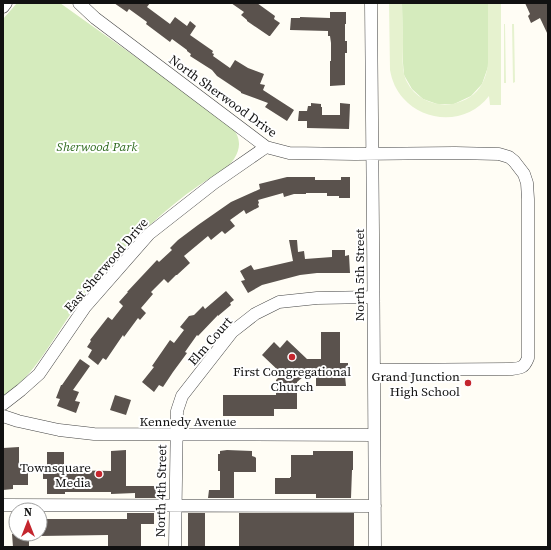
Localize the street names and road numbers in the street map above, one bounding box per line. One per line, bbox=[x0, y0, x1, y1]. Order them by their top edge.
street label: North Sherwood Drive bbox=[166, 51, 281, 141]
street label: East Sherwood Drive bbox=[60, 214, 152, 316]
street label: North 5th Street bbox=[351, 228, 368, 321]
street label: Elm Court bbox=[184, 312, 236, 369]
street label: Kennedy Avenue bbox=[139, 413, 237, 430]
street label: North 4th Street bbox=[152, 444, 170, 537]

